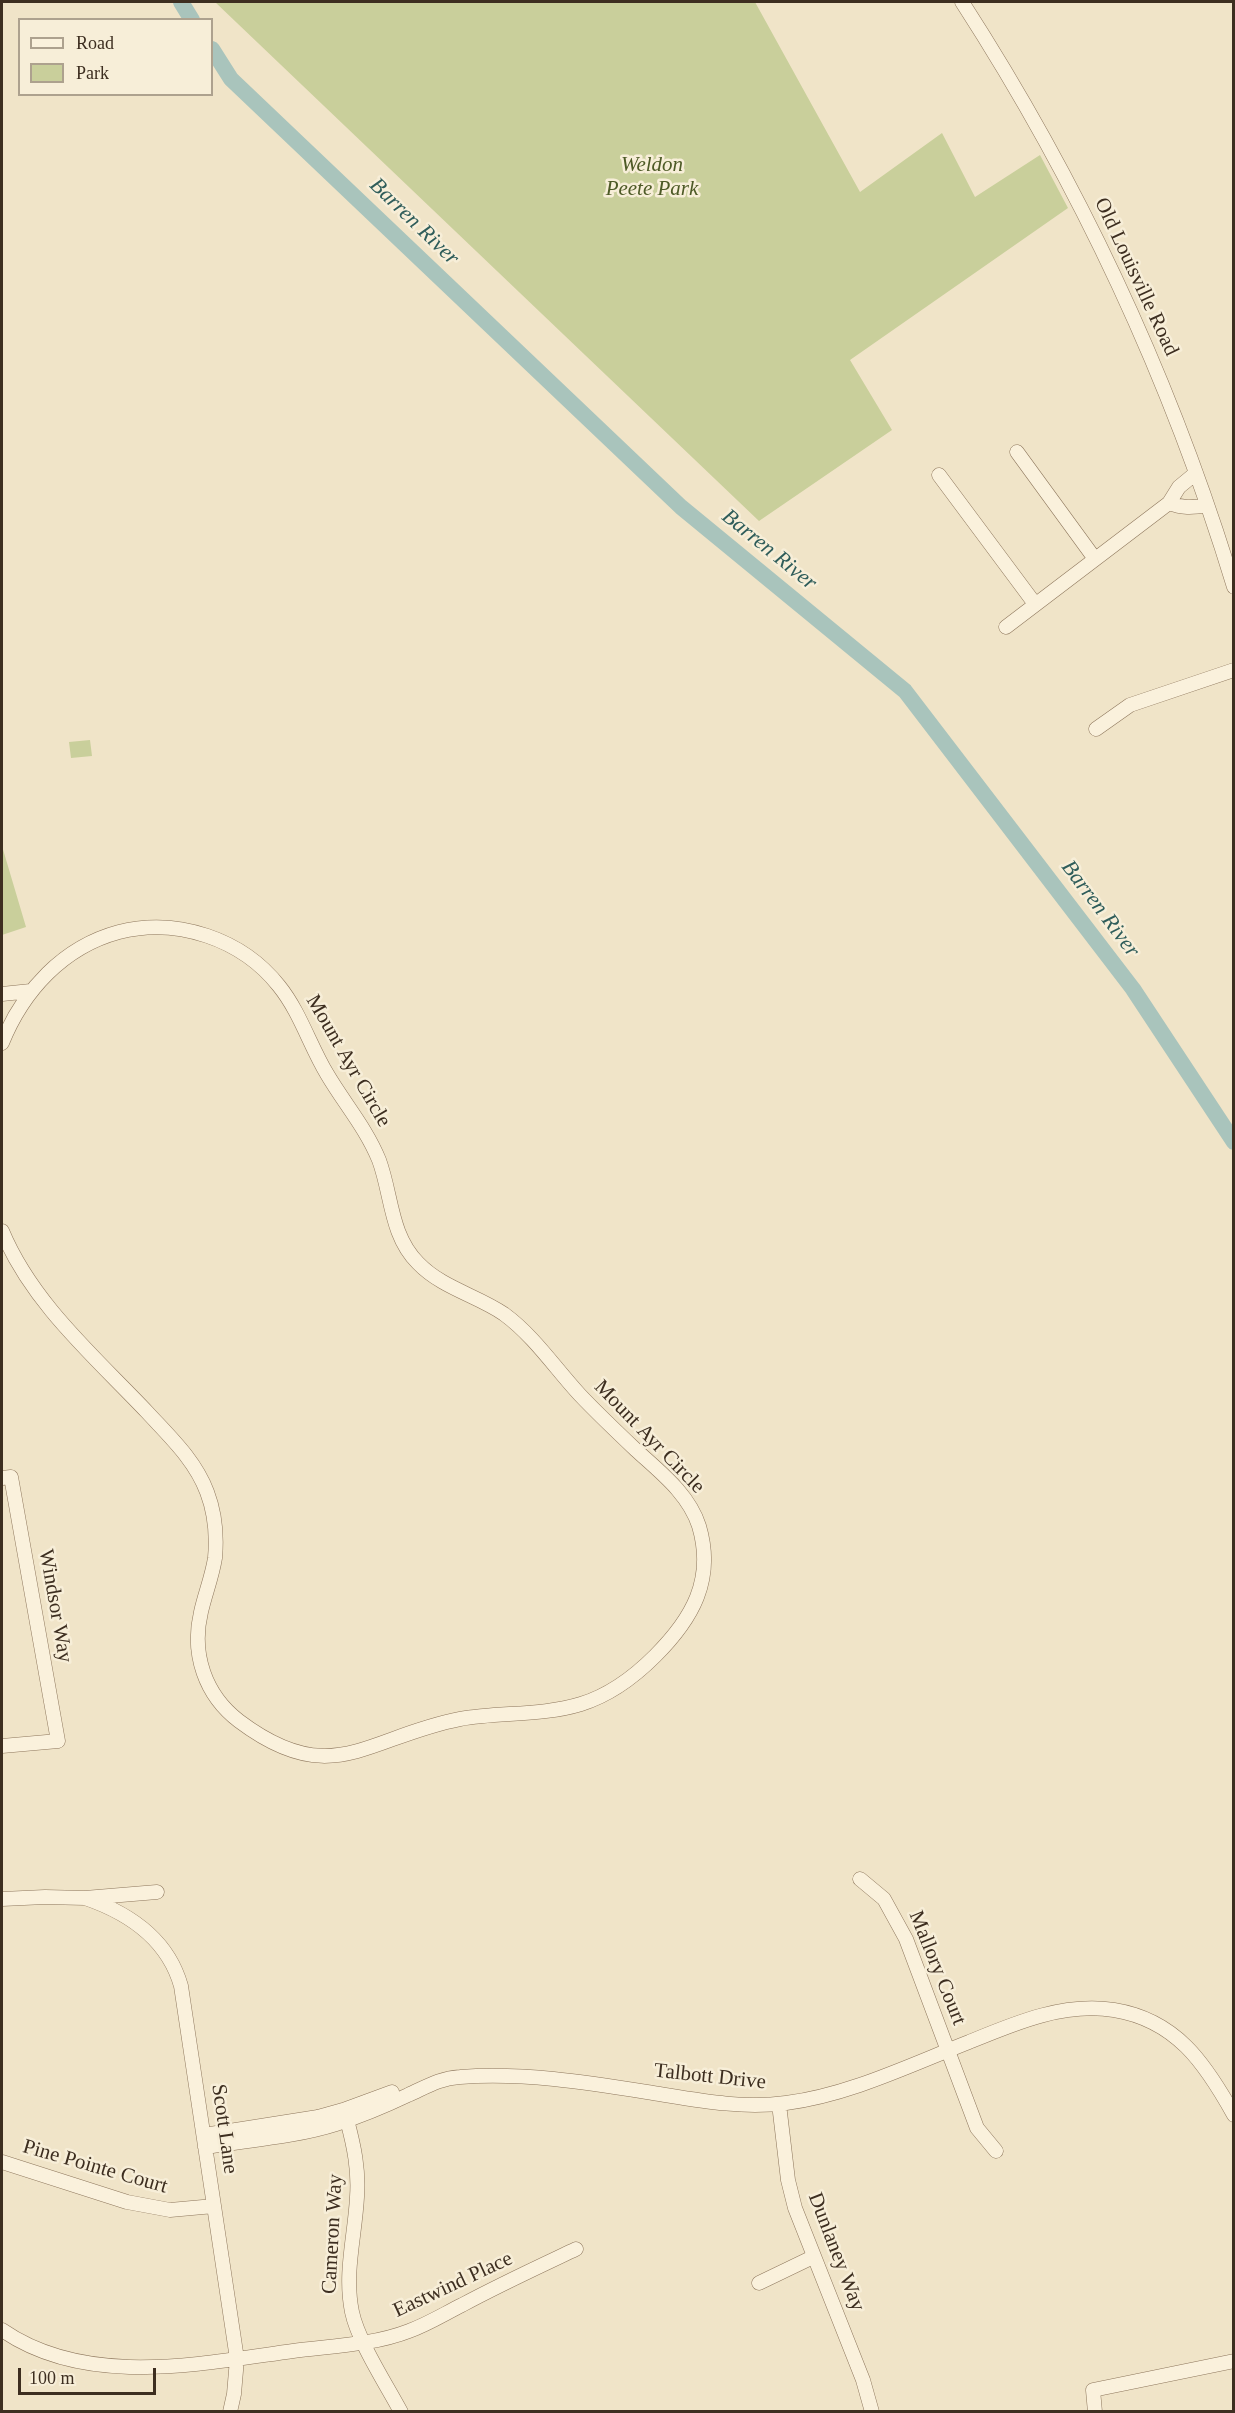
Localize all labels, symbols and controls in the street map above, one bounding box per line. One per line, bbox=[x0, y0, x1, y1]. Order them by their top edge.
legend bbox=[18, 18, 213, 96]
text: Road bbox=[76, 33, 114, 53]
text: Park bbox=[76, 63, 109, 83]
park label: Weldon Peete Park bbox=[606, 152, 698, 202]
water label: Barren River bbox=[364, 173, 464, 271]
street label: Old Louisville Road bbox=[1088, 194, 1184, 360]
water label: Barren River bbox=[716, 504, 822, 596]
water label: Barren River bbox=[1055, 855, 1145, 963]
street label: Mount Ayr Circle bbox=[300, 990, 396, 1132]
street label: Mount Ayr Circle bbox=[588, 1375, 710, 1499]
street label: Windsor Way bbox=[33, 1547, 77, 1665]
street label: Mallory Court bbox=[903, 1907, 971, 2029]
street label: Talbott Drive bbox=[653, 2059, 767, 2095]
street label: Scott Lane bbox=[205, 2082, 243, 2176]
street label: Pine Pointe Court bbox=[20, 2134, 170, 2200]
street label: Cameron Way bbox=[317, 2173, 349, 2295]
street label: Dunlaney Way bbox=[802, 2189, 870, 2315]
street label: Eastwind Place bbox=[389, 2246, 517, 2324]
scale bar bbox=[21, 2356, 159, 2394]
text: 100 m bbox=[29, 2368, 75, 2388]

